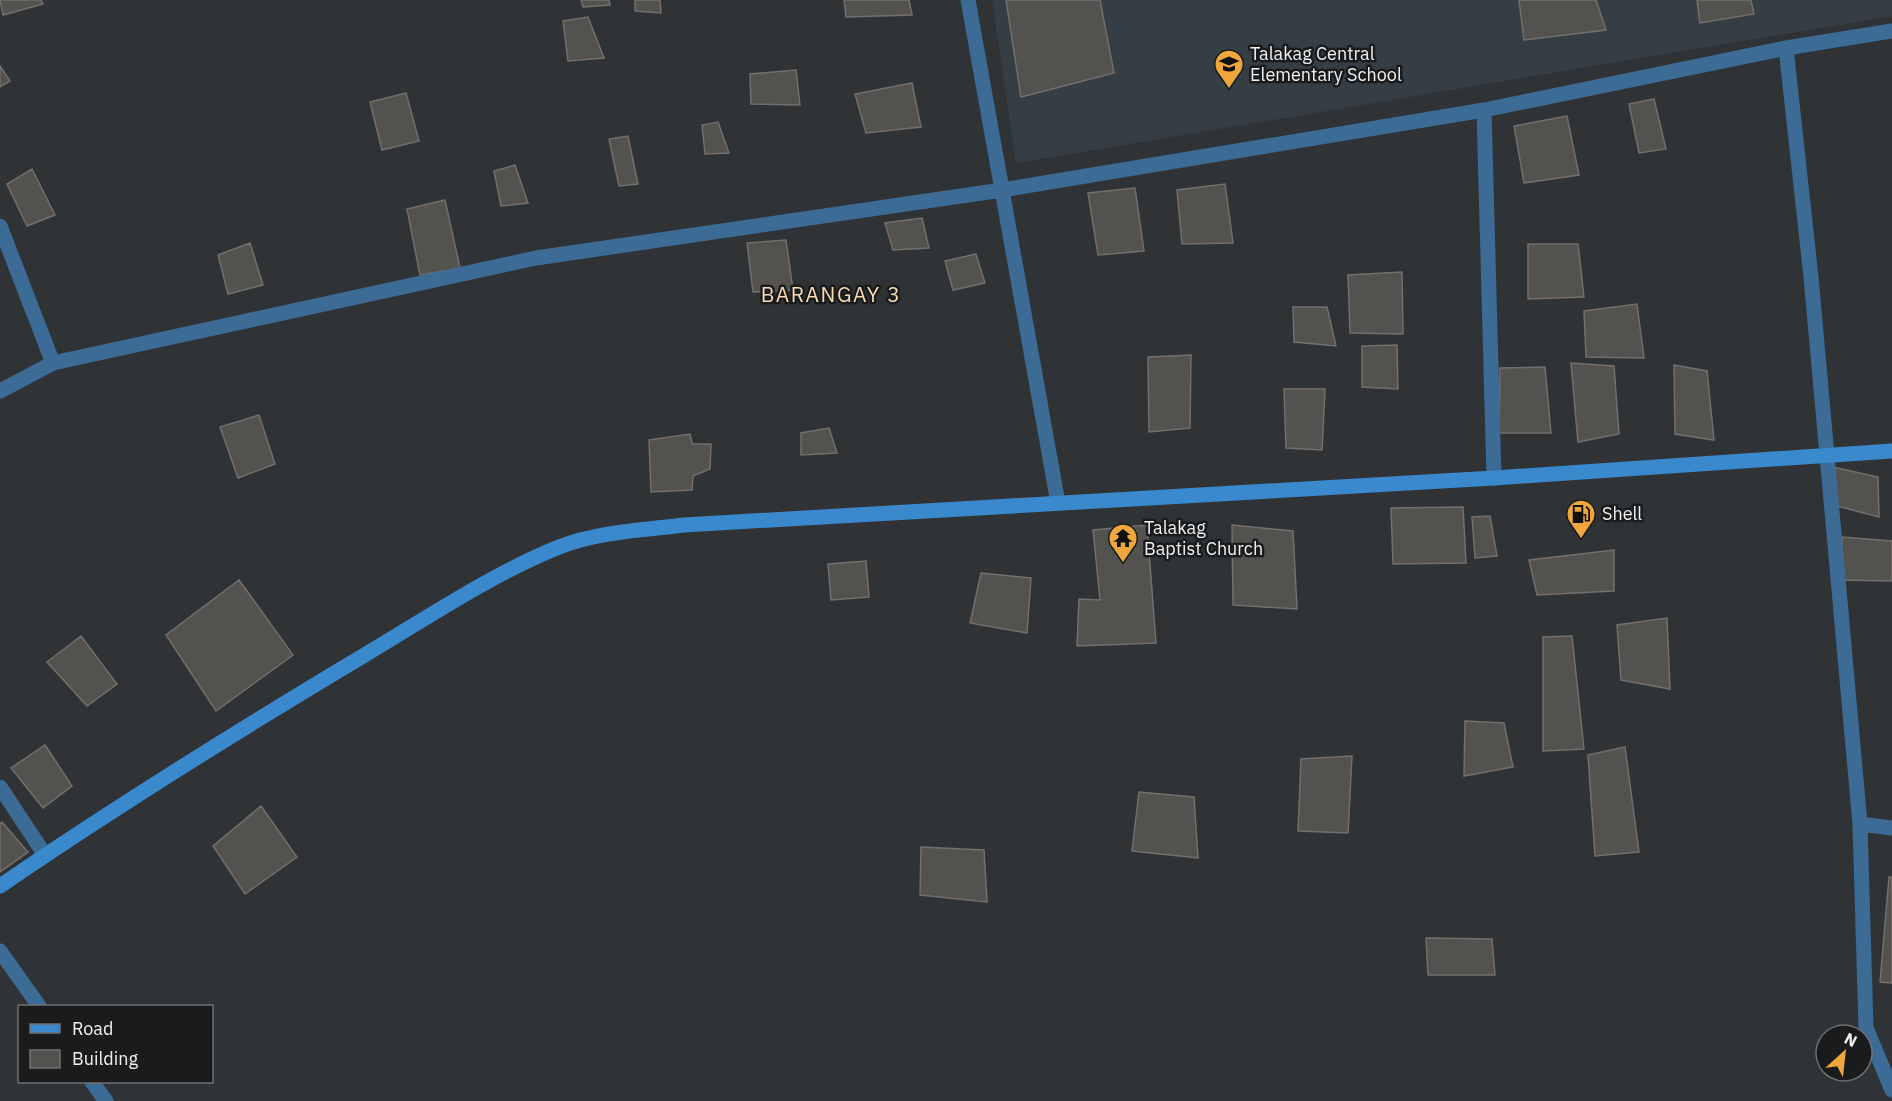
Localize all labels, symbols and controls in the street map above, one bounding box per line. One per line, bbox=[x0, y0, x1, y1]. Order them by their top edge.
place label: Talakag Central Elementary School bbox=[1250, 42, 1402, 86]
school or university icon: Talakag Central Elementary School bbox=[1213, 48, 1245, 90]
district label: BARANGAY 3 bbox=[761, 280, 901, 308]
fuel station icon: Shell bbox=[1565, 498, 1597, 540]
place label: Shell bbox=[1602, 502, 1642, 525]
place label: Talakag Baptist Church bbox=[1144, 516, 1263, 560]
temple icon: Talakag Baptist Church bbox=[1107, 522, 1139, 564]
legend bbox=[18, 1005, 213, 1083]
text: Road bbox=[72, 1017, 113, 1040]
north arrow bbox=[1814, 1023, 1874, 1083]
text: N bbox=[1841, 1028, 1861, 1051]
text: Building bbox=[72, 1047, 139, 1070]

